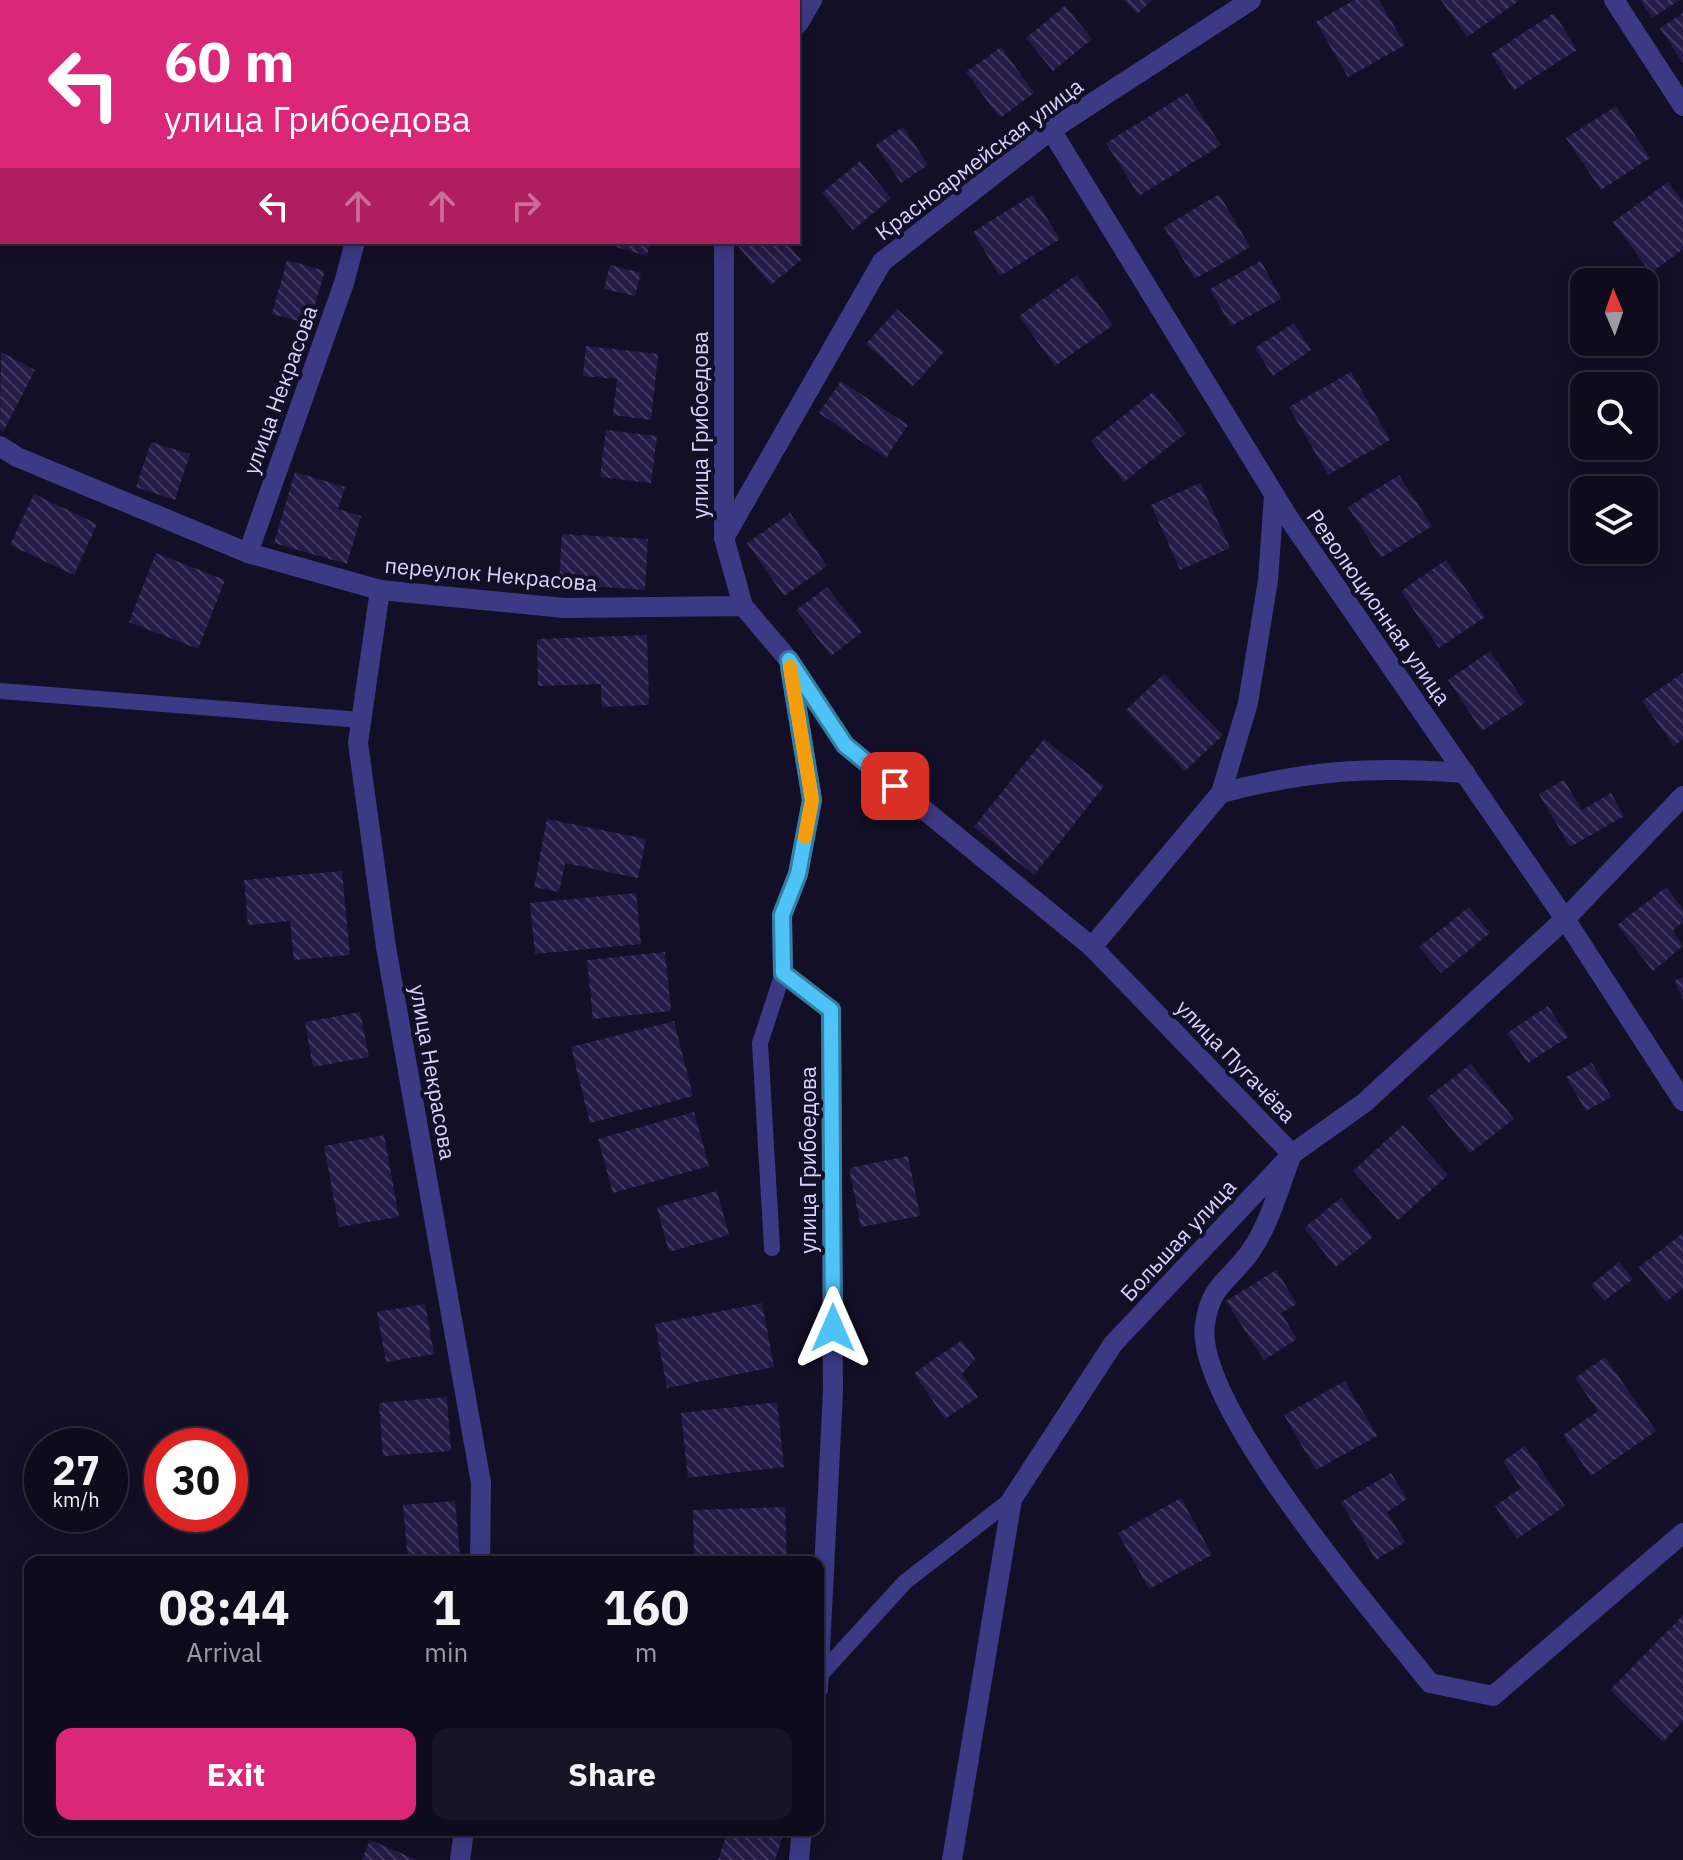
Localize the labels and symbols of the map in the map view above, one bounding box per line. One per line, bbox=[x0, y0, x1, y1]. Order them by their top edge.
street label: Красноармейская улица bbox=[869, 71, 1089, 246]
north arrow bbox=[1570, 268, 1658, 356]
street label: улица Некрасова bbox=[236, 301, 324, 478]
street label: улица Грибоедова bbox=[685, 331, 714, 519]
street label: Революционная улица bbox=[1301, 503, 1458, 711]
street label: переулок Некрасова bbox=[383, 550, 599, 597]
pin bbox=[861, 752, 929, 820]
street label: улица Некрасова bbox=[404, 982, 463, 1162]
street label: улица Пугачёва bbox=[1170, 993, 1303, 1129]
street label: улица Грибоедова bbox=[793, 1066, 822, 1254]
street label: Большая улица bbox=[1113, 1172, 1242, 1307]
position arrow bbox=[791, 1286, 875, 1370]
speed limit sign: 30 bbox=[144, 1428, 248, 1532]

